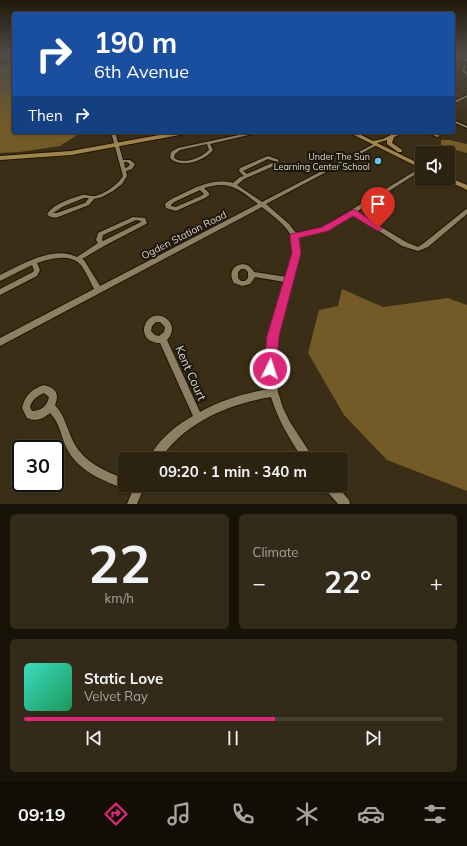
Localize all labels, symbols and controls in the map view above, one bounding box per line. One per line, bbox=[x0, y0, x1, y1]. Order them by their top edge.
text: 190 m bbox=[94, 25, 177, 60]
icon: right bbox=[28, 28, 80, 80]
text: 6th Avenue bbox=[94, 60, 189, 83]
icon: right bbox=[71, 104, 93, 126]
text: Then bbox=[28, 106, 63, 125]
map controls bbox=[415, 146, 455, 186]
button: sound bbox=[415, 146, 455, 186]
place label: Under The Sun Learning Center School bbox=[274, 151, 370, 172]
marker: Under The Sun Learning Center School bbox=[373, 156, 383, 166]
pin bbox=[361, 187, 395, 228]
icon: arrive bbox=[367, 193, 389, 215]
street label: Ogden Station Road bbox=[139, 208, 229, 262]
street label: Kent Court bbox=[172, 343, 210, 403]
position arrow bbox=[249, 348, 291, 390]
speed limit sign: 30 bbox=[12, 440, 64, 492]
text: 09:20 · 1 min · 340 m bbox=[159, 462, 307, 481]
text: 22 bbox=[88, 531, 150, 596]
text: Climate bbox=[253, 544, 298, 560]
text: 22° bbox=[324, 563, 371, 601]
text: − bbox=[253, 569, 266, 597]
text: + bbox=[430, 569, 443, 597]
text: km/h bbox=[105, 590, 134, 606]
text: Static Love bbox=[84, 669, 163, 688]
text: Velvet Ray bbox=[84, 688, 148, 704]
icon: previous bbox=[83, 727, 105, 749]
icon: pause bbox=[222, 727, 244, 749]
icon: next bbox=[362, 727, 384, 749]
icon: directions bbox=[102, 800, 130, 828]
icon: music bbox=[165, 800, 193, 828]
icon: phone bbox=[229, 800, 257, 828]
icon: climate bbox=[293, 800, 321, 828]
icon: car bbox=[357, 800, 385, 828]
icon: filters bbox=[421, 800, 449, 828]
text: 09:19 bbox=[18, 803, 66, 826]

